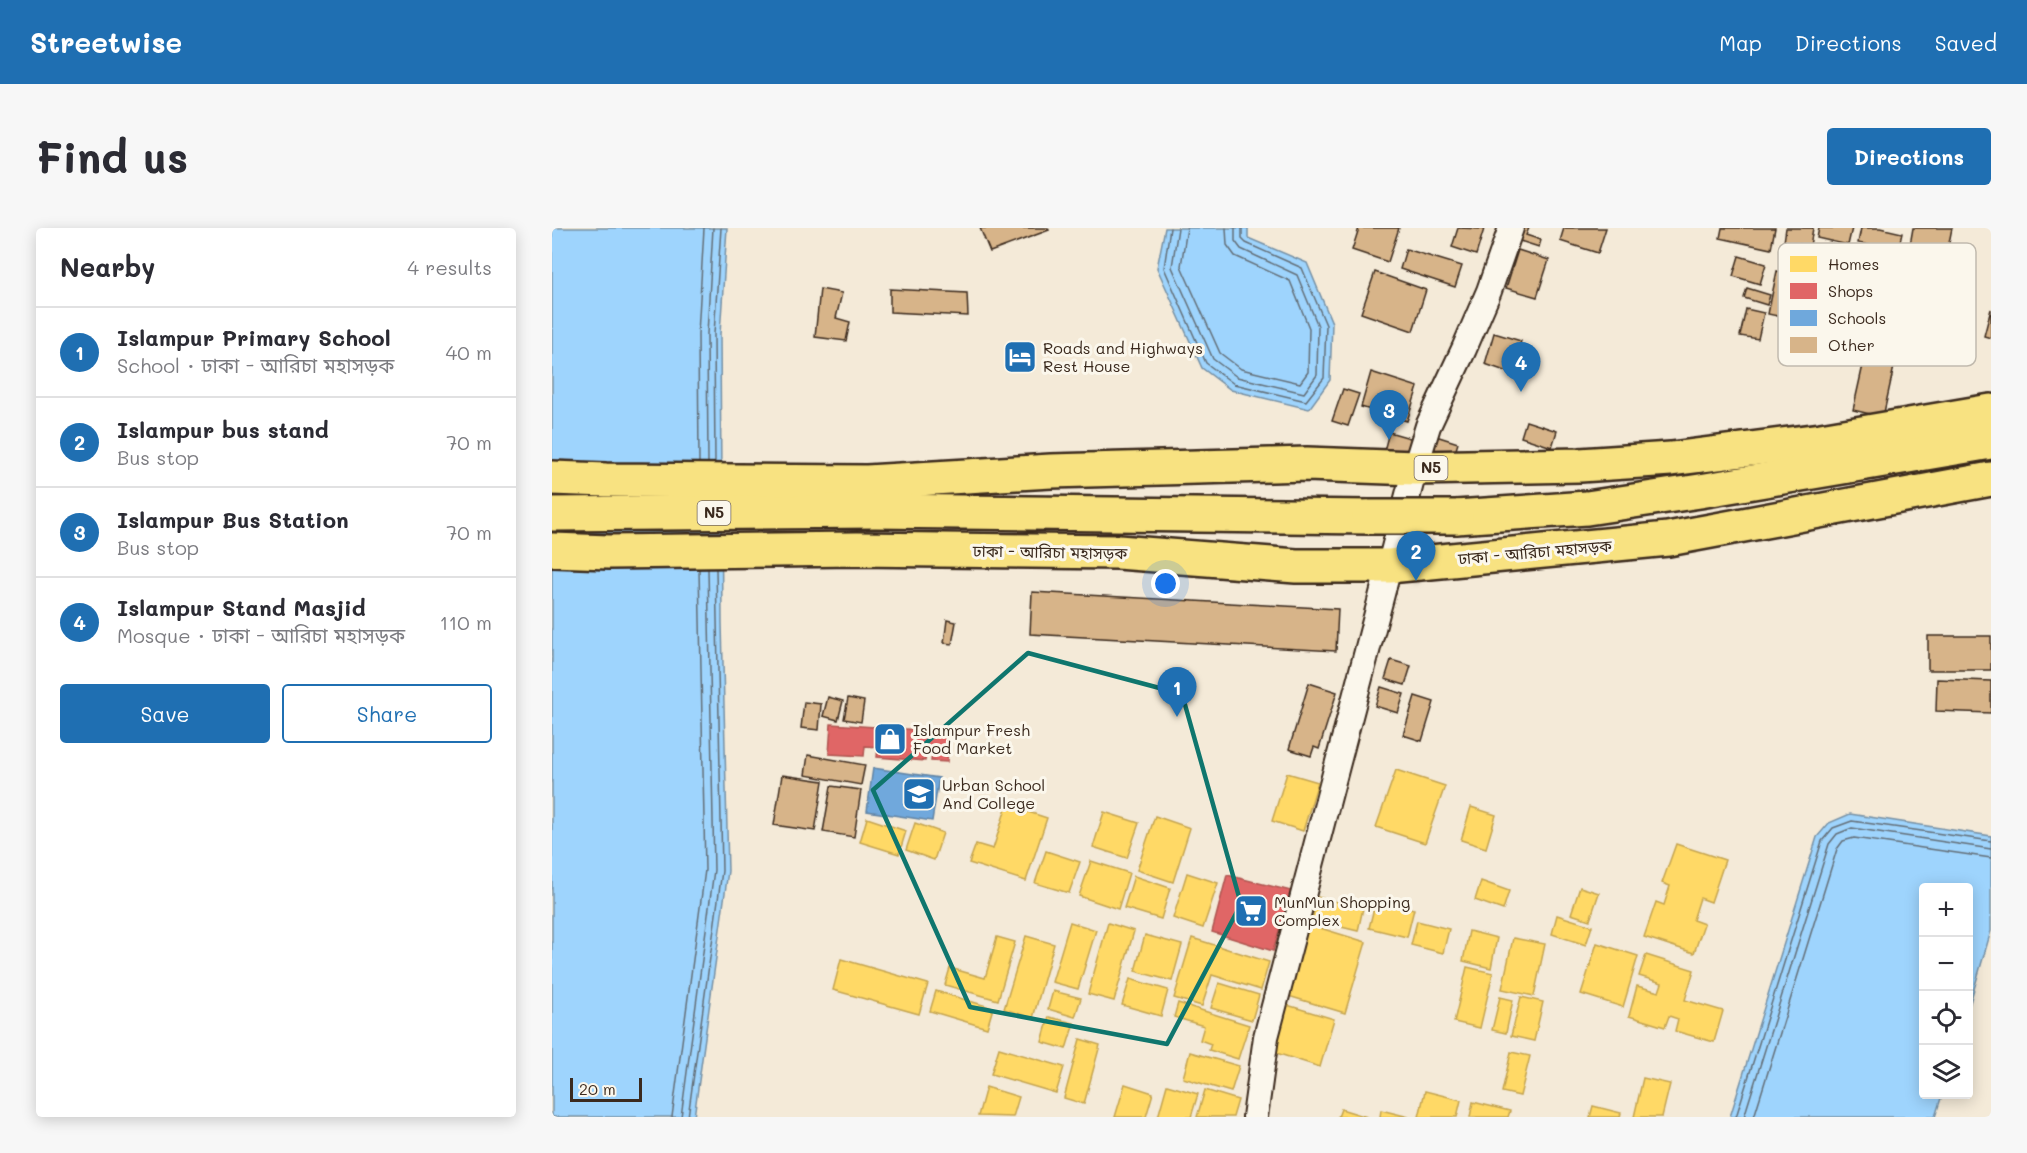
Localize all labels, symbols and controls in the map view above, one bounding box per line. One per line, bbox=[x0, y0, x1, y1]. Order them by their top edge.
text: Streetwise bbox=[30, 24, 182, 60]
text: Map bbox=[1719, 29, 1762, 56]
text: Directions bbox=[1795, 29, 1902, 56]
text: Saved bbox=[1935, 29, 1997, 56]
button: Directions bbox=[1827, 128, 1991, 185]
text: Find us bbox=[36, 129, 188, 184]
legend bbox=[1778, 243, 1976, 366]
text: Nearby bbox=[60, 250, 155, 284]
text: Homes bbox=[1828, 253, 1879, 274]
text: 4 results bbox=[407, 254, 492, 280]
text: Shops bbox=[1828, 280, 1873, 301]
text: Schools bbox=[1828, 307, 1886, 328]
text: Islampur Primary School bbox=[117, 323, 391, 352]
text: Other bbox=[1828, 334, 1875, 355]
place label: Roads and Highways Rest House bbox=[1043, 337, 1203, 376]
text: 1 bbox=[75, 339, 84, 365]
text: 40 m bbox=[446, 339, 492, 365]
hotel icon: Roads and Highways Rest House bbox=[1002, 339, 1038, 375]
pin: 4 bbox=[1502, 342, 1540, 392]
text: School · ঢাকা - আরিচা মহাসড়ক bbox=[117, 352, 395, 378]
pin: 3 bbox=[1370, 390, 1408, 440]
text: Islampur bus stand bbox=[117, 415, 329, 444]
text: 2 bbox=[74, 429, 85, 455]
text: 70 m bbox=[446, 429, 492, 455]
text: Bus stop bbox=[117, 444, 199, 470]
road number: N5 bbox=[1414, 456, 1448, 480]
road number: N5 bbox=[698, 501, 730, 525]
text: Islampur Bus Station bbox=[117, 505, 349, 534]
text: 3 bbox=[74, 519, 86, 545]
text: 70 m bbox=[446, 519, 492, 545]
pin: 2 bbox=[1396, 532, 1436, 581]
text: Bus stop bbox=[117, 534, 199, 560]
street label: ঢাকা - আরিচা মহাসড়ক bbox=[1456, 534, 1614, 569]
street label: ঢাকা - আরিচা মহাসড়ক bbox=[972, 540, 1128, 563]
your location bbox=[1151, 569, 1180, 598]
text: Islampur Stand Masjid bbox=[117, 593, 366, 622]
text: 4 bbox=[73, 609, 86, 635]
text: 110 m bbox=[439, 609, 492, 635]
text: Mosque · ঢাকা - আরিচা মহাসড়ক bbox=[117, 622, 405, 648]
pin: 1 bbox=[1158, 668, 1196, 717]
button: Save bbox=[60, 684, 270, 743]
button: Share bbox=[282, 684, 492, 743]
place label: Islampur Fresh Food Market bbox=[913, 719, 1030, 758]
shop icon: Islampur Fresh Food Market bbox=[872, 721, 908, 757]
place label: Urban School And College bbox=[942, 774, 1045, 813]
school or university icon: Urban School And College bbox=[901, 776, 937, 812]
map controls bbox=[1919, 883, 1973, 1099]
button: + bbox=[1919, 883, 1973, 937]
place label: MunMun Shopping Complex bbox=[1274, 891, 1410, 930]
supermarket icon: MunMun Shopping Complex bbox=[1233, 893, 1269, 929]
button: − bbox=[1919, 937, 1973, 991]
button: locate bbox=[1919, 991, 1973, 1045]
button: layers bbox=[1919, 1045, 1973, 1099]
scale bar bbox=[570, 1075, 642, 1102]
text: 20 m bbox=[579, 1078, 616, 1099]

